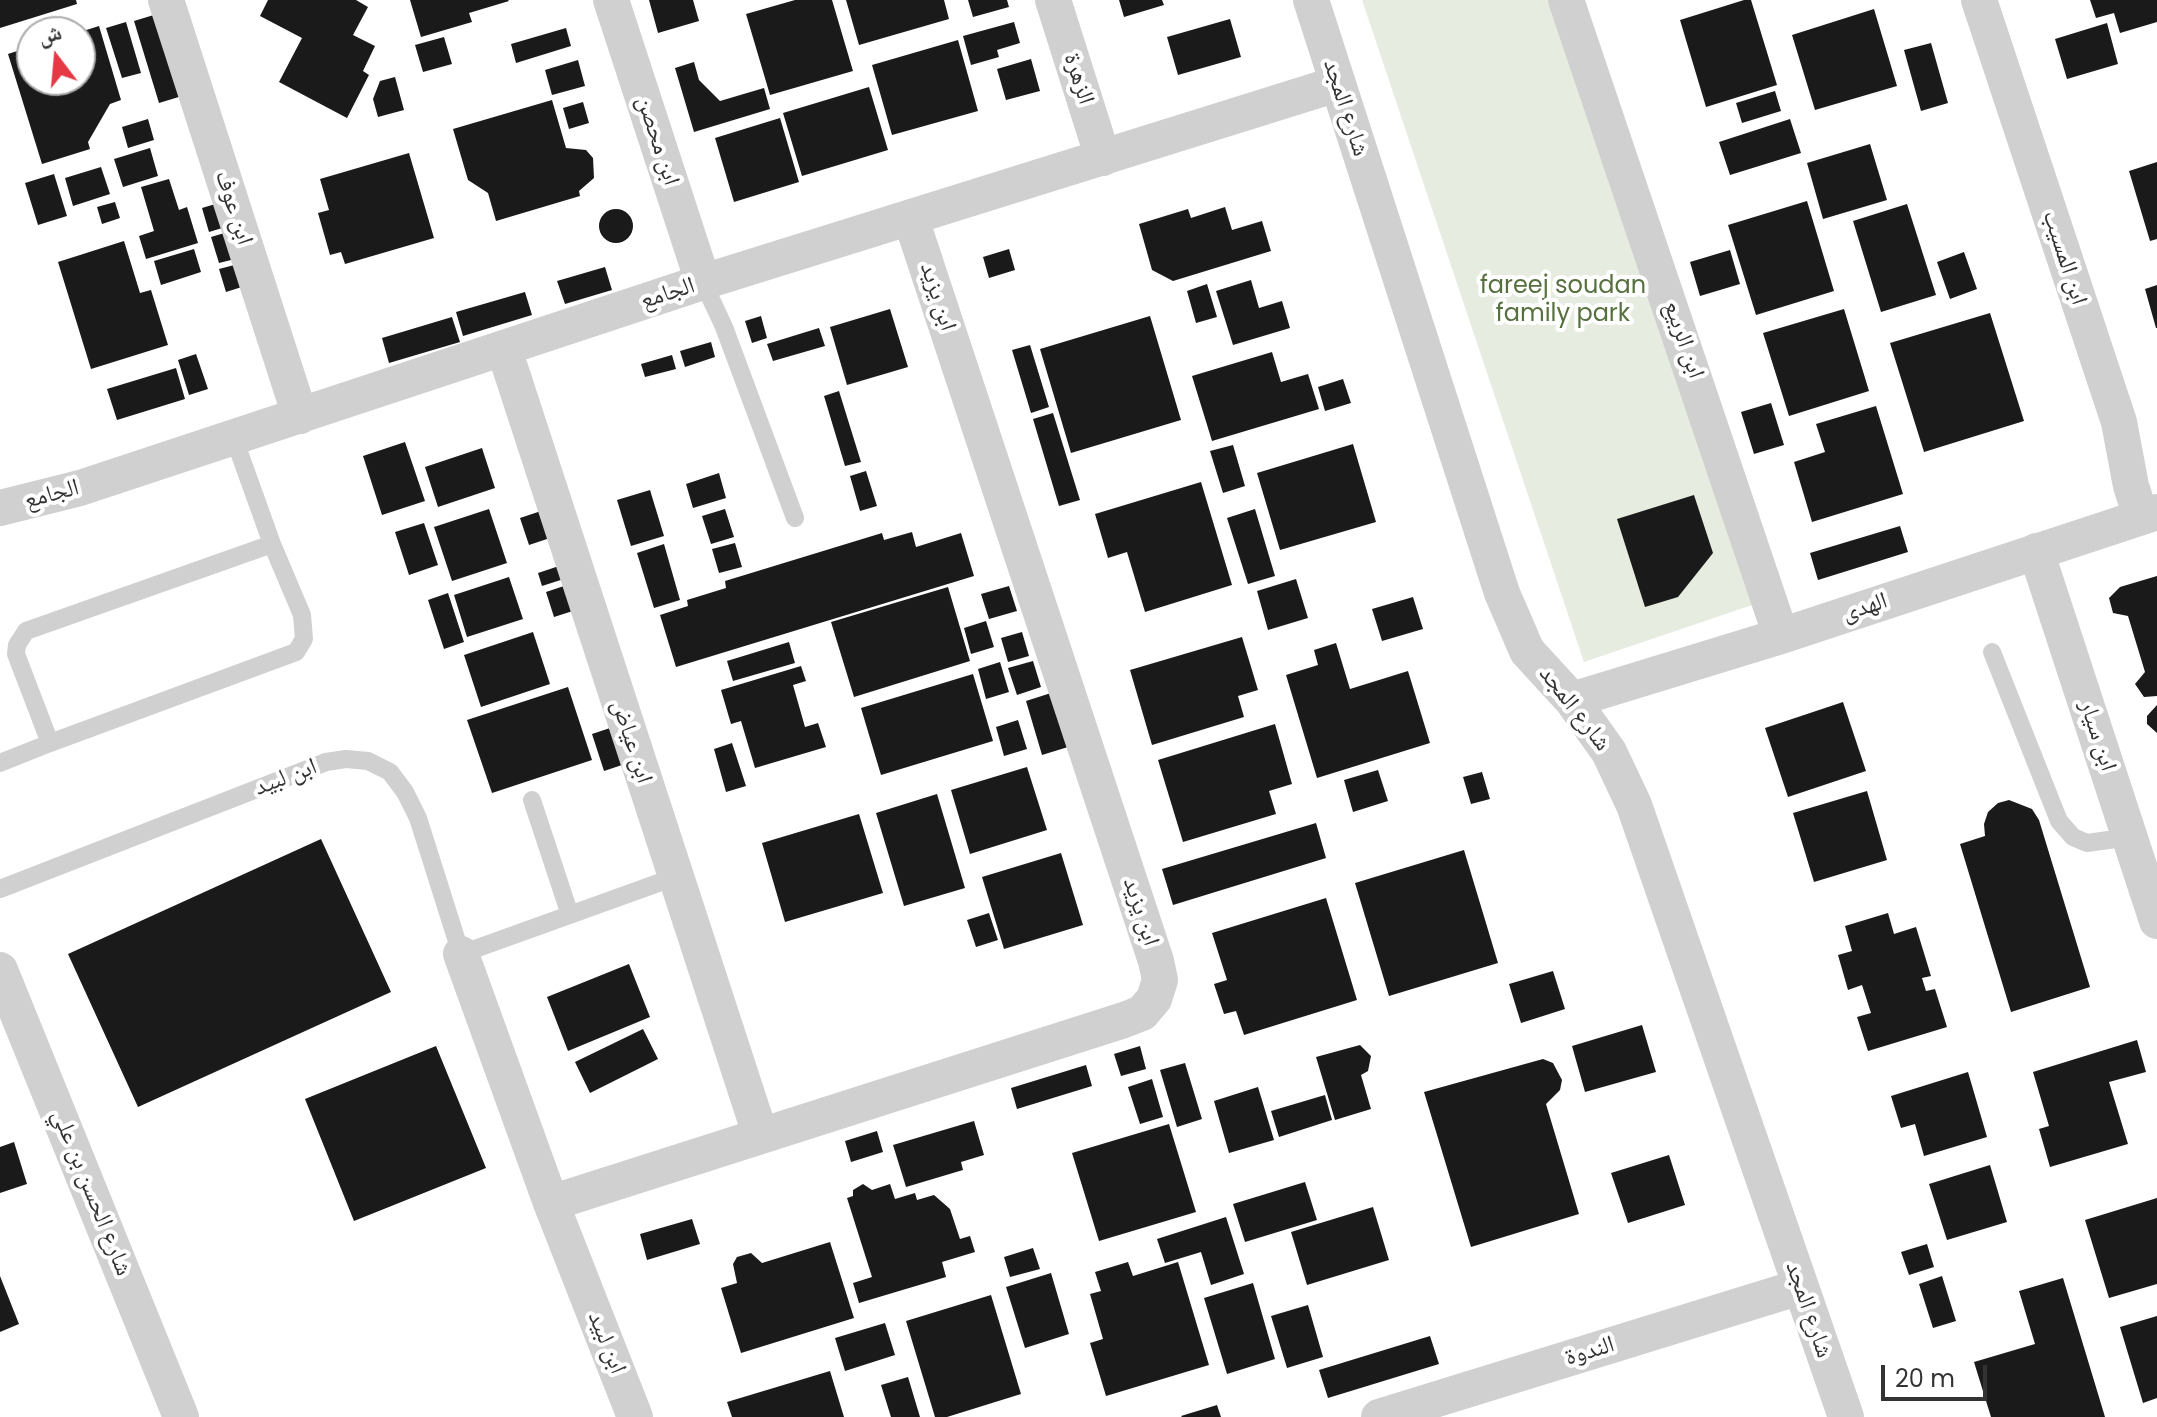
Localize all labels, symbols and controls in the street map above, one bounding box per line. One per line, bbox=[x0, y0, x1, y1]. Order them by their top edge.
north arrow bbox=[16, 16, 96, 96]
text: ش bbox=[34, 16, 65, 52]
street label: الزهرة bbox=[1056, 50, 1100, 108]
street label: شارع المجد bbox=[1316, 56, 1374, 160]
street label: ابن محصن bbox=[629, 93, 685, 189]
street label: ابن عوف bbox=[207, 167, 259, 249]
street label: ابن المسيب bbox=[2035, 207, 2093, 309]
street label: ابن يزيد bbox=[912, 259, 962, 335]
street label: الجامع bbox=[637, 272, 699, 316]
park label: fareej soudan family park bbox=[1480, 273, 1646, 329]
street label: ابن الربيع bbox=[1656, 298, 1710, 382]
street label: الجامع bbox=[22, 474, 82, 516]
street label: الهدى bbox=[1839, 587, 1891, 629]
street label: شارع المجد bbox=[1532, 661, 1616, 757]
street label: ابن عياض bbox=[604, 697, 658, 787]
street label: ابن سيار bbox=[2072, 697, 2122, 775]
street label: ابن لبيد bbox=[251, 753, 321, 803]
street label: ابن يزيد bbox=[1115, 874, 1165, 950]
street label: شارع الحسن بن علي bbox=[45, 1106, 137, 1280]
street label: شارع المجد bbox=[1778, 1258, 1838, 1362]
street label: ابن لبيد bbox=[580, 1308, 632, 1378]
street label: الندوة bbox=[1562, 1331, 1618, 1373]
scale bar bbox=[1885, 1349, 1991, 1399]
text: 20 m bbox=[1895, 1362, 1955, 1395]

